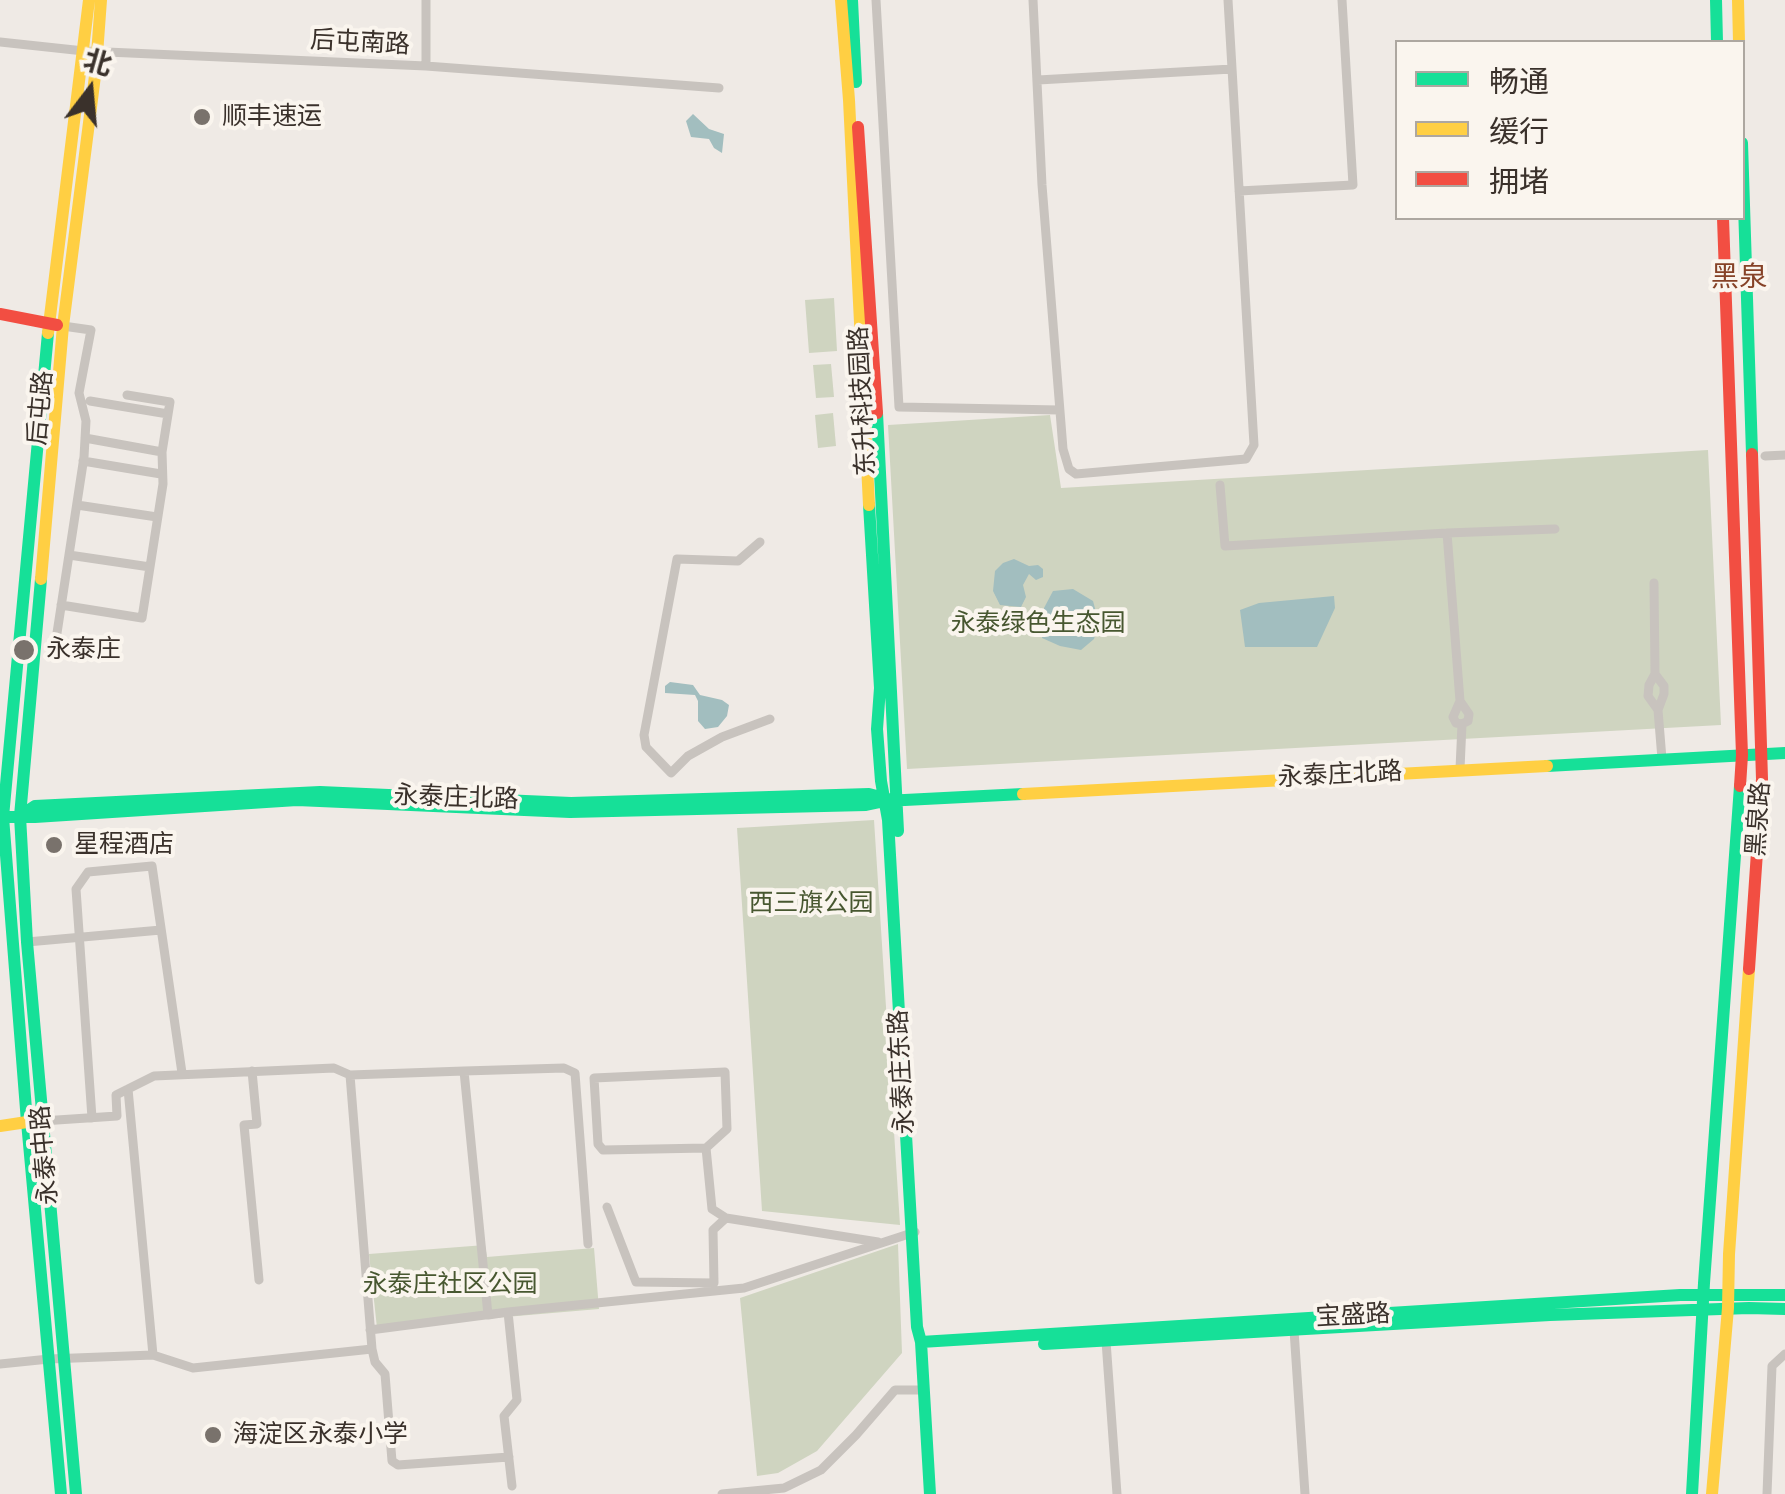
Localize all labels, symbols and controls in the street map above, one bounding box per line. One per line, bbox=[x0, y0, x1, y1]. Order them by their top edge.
street label: 后屯南路 bbox=[309, 25, 411, 61]
text: 北 bbox=[80, 39, 117, 83]
north arrow bbox=[40, 40, 140, 140]
legend bbox=[1395, 40, 1745, 220]
text: 畅通 bbox=[1489, 60, 1549, 101]
place label: 顺丰速运 bbox=[222, 102, 322, 132]
marker: 顺丰速运 bbox=[191, 106, 213, 128]
text: 缓行 bbox=[1489, 110, 1549, 151]
text: 拥堵 bbox=[1489, 160, 1549, 201]
district label: 黑泉 bbox=[1711, 261, 1767, 295]
street label: 东升科技园路 bbox=[844, 325, 882, 477]
street label: 后屯路 bbox=[23, 369, 59, 447]
park label: 永泰绿色生态园 bbox=[951, 609, 1125, 639]
place label: 永泰庄 bbox=[46, 635, 121, 665]
marker: 永泰庄 bbox=[11, 637, 37, 663]
street label: 永泰庄北路 bbox=[1277, 757, 1403, 793]
street label: 永泰庄北路 bbox=[393, 781, 519, 815]
street label: 黑泉路 bbox=[1741, 781, 1777, 857]
place label: 星程酒店 bbox=[74, 830, 174, 860]
marker: 星程酒店 bbox=[43, 834, 65, 856]
park label: 西三旗公园 bbox=[749, 889, 873, 919]
street label: 永泰庄东路 bbox=[884, 1009, 920, 1135]
street label: 永泰中路 bbox=[26, 1104, 64, 1206]
park label: 永泰庄社区公园 bbox=[363, 1270, 537, 1300]
street label: 宝盛路 bbox=[1315, 1299, 1391, 1333]
place label: 海淀区永泰小学 bbox=[233, 1420, 408, 1450]
marker: 海淀区永泰小学 bbox=[202, 1424, 224, 1446]

